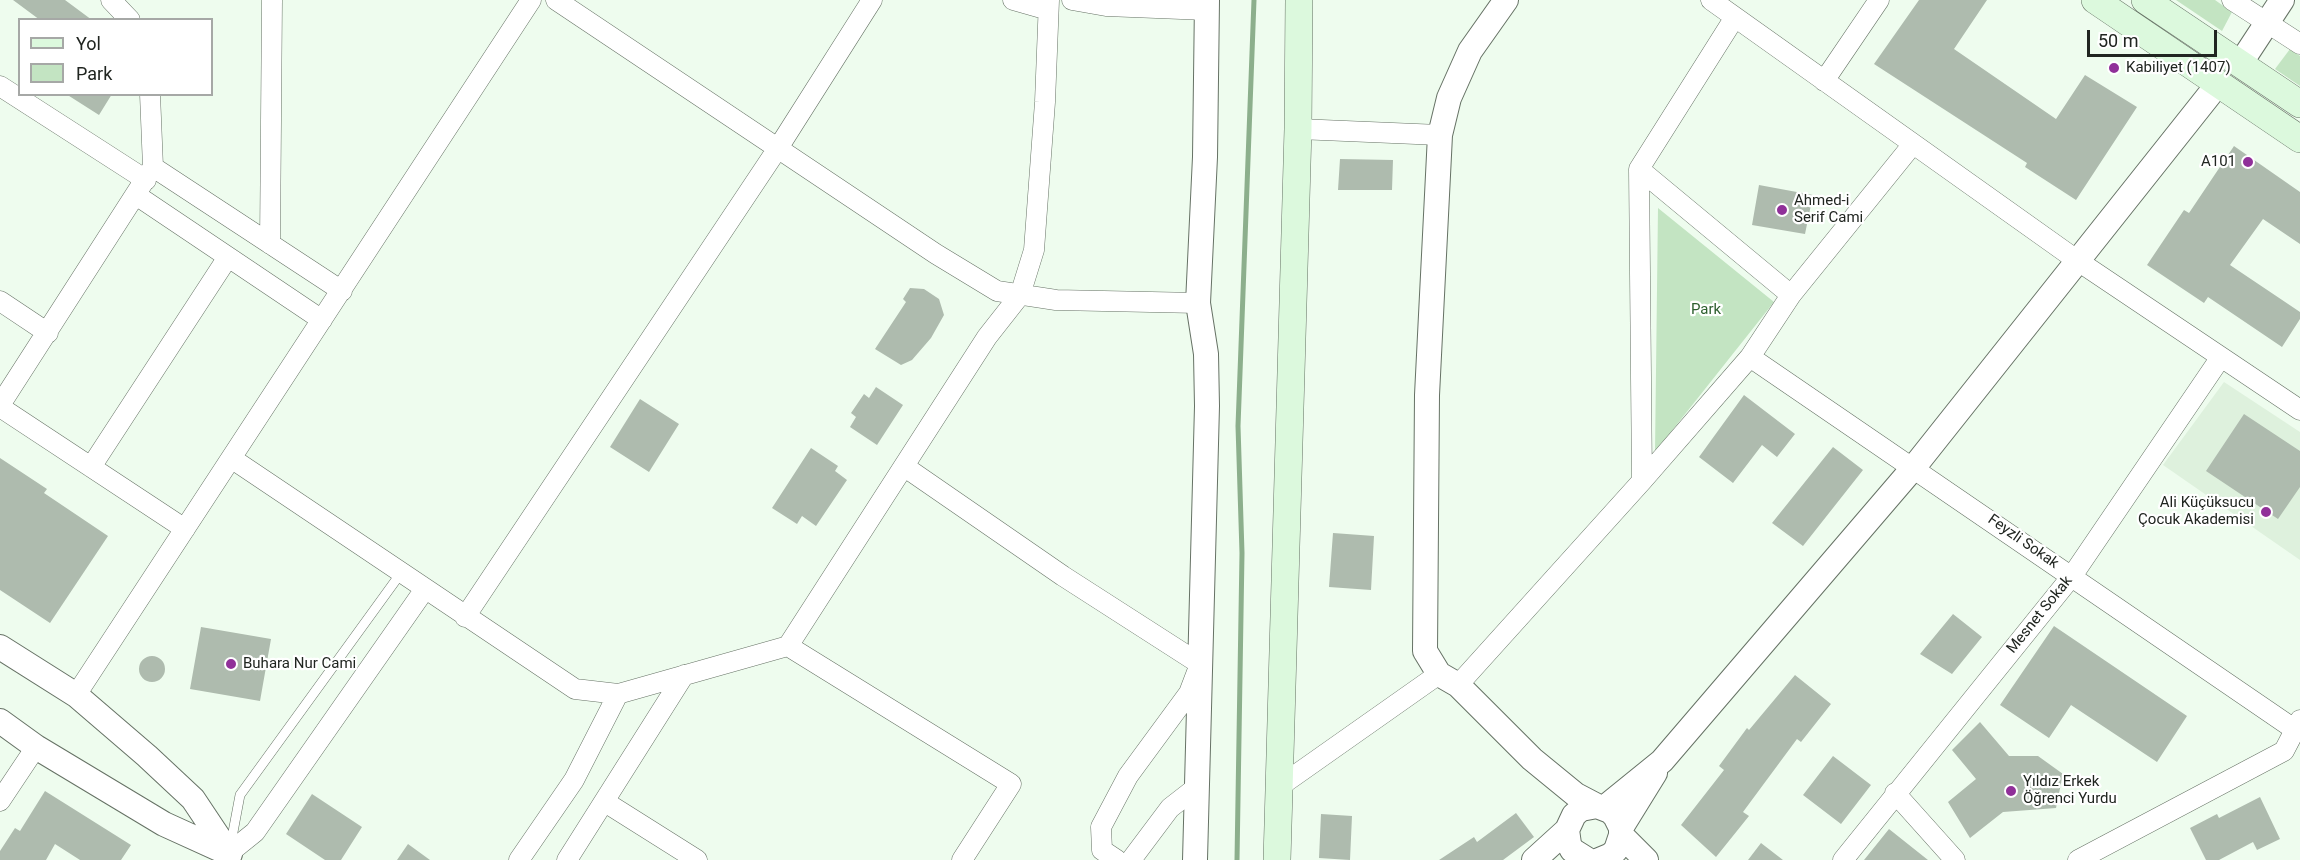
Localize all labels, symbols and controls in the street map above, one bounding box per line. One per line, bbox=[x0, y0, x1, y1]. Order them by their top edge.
legend bbox=[18, 18, 213, 96]
scale bar bbox=[2090, 18, 2220, 56]
text: 50 m bbox=[2098, 30, 2138, 51]
text: Yol bbox=[76, 33, 101, 54]
place label: Kabiliyet (1407) bbox=[2126, 59, 2231, 77]
marker: Kabiliyet (1407) bbox=[2107, 61, 2121, 75]
text: Park bbox=[76, 63, 112, 84]
place label: A101 bbox=[2201, 153, 2236, 171]
marker: A101 bbox=[2241, 155, 2255, 169]
place label: Ahmed-i Serif Cami bbox=[1794, 192, 1863, 227]
marker: Ahmed-i Serif Cami bbox=[1775, 203, 1789, 217]
park label: Park bbox=[1691, 301, 1721, 319]
place label: Ali Küçüksucu Çocuk Akademisi bbox=[2138, 494, 2254, 529]
marker: Ali Küçüksucu Çocuk Akademisi bbox=[2259, 505, 2273, 519]
street label: Feyzli Sokak bbox=[1984, 511, 2062, 573]
street label: Mesnet Sokak bbox=[2003, 573, 2077, 657]
place label: Buhara Nur Cami bbox=[243, 655, 356, 673]
marker: Buhara Nur Cami bbox=[224, 657, 238, 671]
place label: Yıldız Erkek Öğrenci Yurdu bbox=[2023, 773, 2117, 808]
marker: Yıldız Erkek Öğrenci Yurdu bbox=[2004, 784, 2018, 798]

